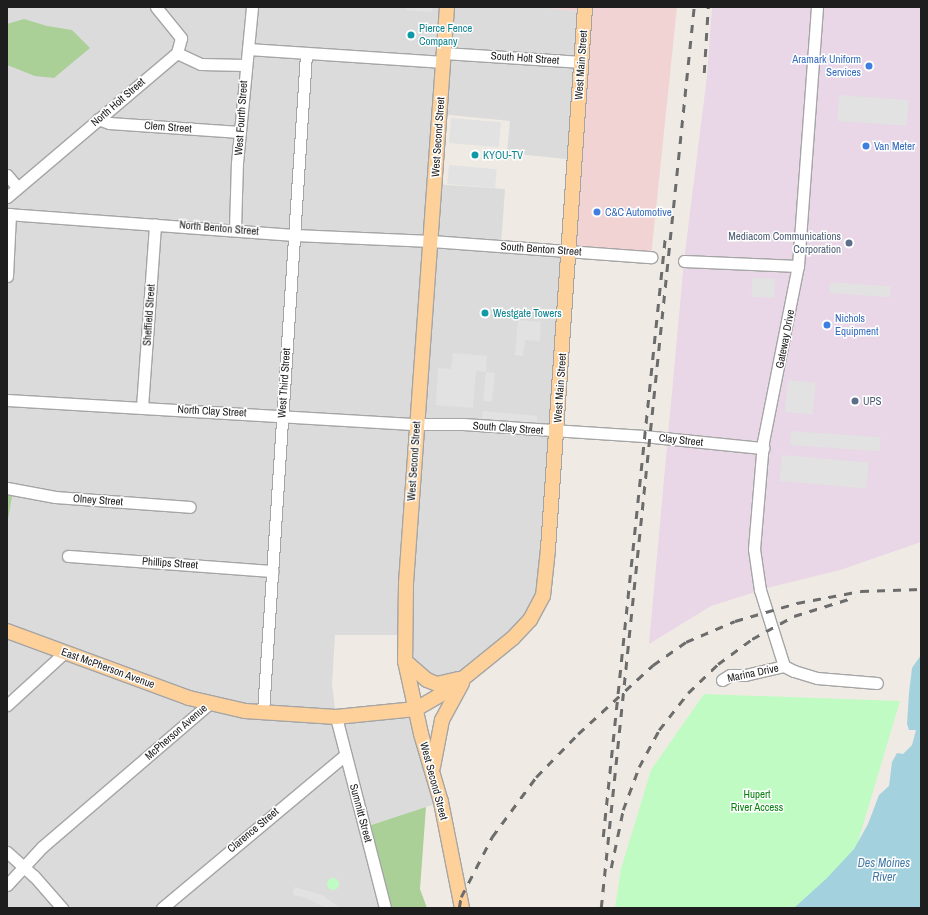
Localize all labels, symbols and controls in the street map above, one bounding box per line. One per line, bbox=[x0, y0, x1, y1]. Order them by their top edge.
place label: Pierce Fence Company bbox=[419, 22, 472, 48]
marker: Pierce Fence Company bbox=[406, 30, 416, 40]
street label: West Main Street bbox=[572, 30, 590, 100]
street label: South Holt Street bbox=[490, 49, 560, 67]
place label: Aramark Uniform Services bbox=[792, 53, 861, 79]
marker: Aramark Uniform Services bbox=[864, 61, 874, 71]
street label: North Holt Street bbox=[88, 75, 148, 129]
street label: West Fourth Street bbox=[232, 80, 250, 156]
street label: West Second Street bbox=[429, 97, 447, 177]
street label: Clem Street bbox=[144, 119, 192, 135]
place label: Van Meter bbox=[874, 139, 915, 153]
marker: Van Meter bbox=[861, 141, 871, 151]
place label: KYOU-TV bbox=[483, 148, 523, 162]
marker: KYOU-TV bbox=[470, 150, 480, 160]
place label: C&C Automotive bbox=[605, 205, 672, 219]
marker: C&C Automotive bbox=[592, 207, 602, 217]
street label: North Benton Street bbox=[179, 218, 259, 238]
place label: Mediacom Communications Corporation bbox=[728, 230, 841, 256]
marker: Mediacom Communications Corporation bbox=[844, 238, 854, 248]
street label: South Benton Street bbox=[500, 240, 582, 258]
street label: Sheffield Street bbox=[140, 284, 158, 346]
place label: Westgate Towers bbox=[493, 306, 562, 320]
marker: Westgate Towers bbox=[480, 308, 490, 318]
street label: Gateway Drive bbox=[773, 308, 797, 370]
place label: Nichols Equipment bbox=[835, 312, 879, 338]
marker: Nichols Equipment bbox=[822, 320, 832, 330]
street label: West Third Street bbox=[275, 347, 293, 419]
street label: West Main Street bbox=[551, 353, 569, 423]
place label: UPS bbox=[863, 394, 882, 408]
marker: UPS bbox=[850, 396, 860, 406]
street label: North Clay Street bbox=[177, 403, 247, 419]
street label: South Clay Street bbox=[472, 419, 544, 437]
street label: West Second Street bbox=[405, 421, 423, 501]
street label: Clay Street bbox=[658, 431, 704, 449]
street label: Olney Street bbox=[73, 492, 123, 508]
street label: Phillips Street bbox=[142, 554, 198, 572]
street label: East McPherson Avenue bbox=[59, 645, 157, 691]
street label: Marina Drive bbox=[726, 661, 780, 685]
street label: McPherson Avenue bbox=[142, 701, 210, 763]
street label: West Second Street bbox=[417, 741, 451, 821]
street label: Summitt Street bbox=[347, 782, 375, 844]
park label: Hupert River Access bbox=[730, 788, 784, 814]
street label: Clarence Street bbox=[225, 805, 281, 855]
water label: Des Moines River bbox=[858, 857, 910, 885]

